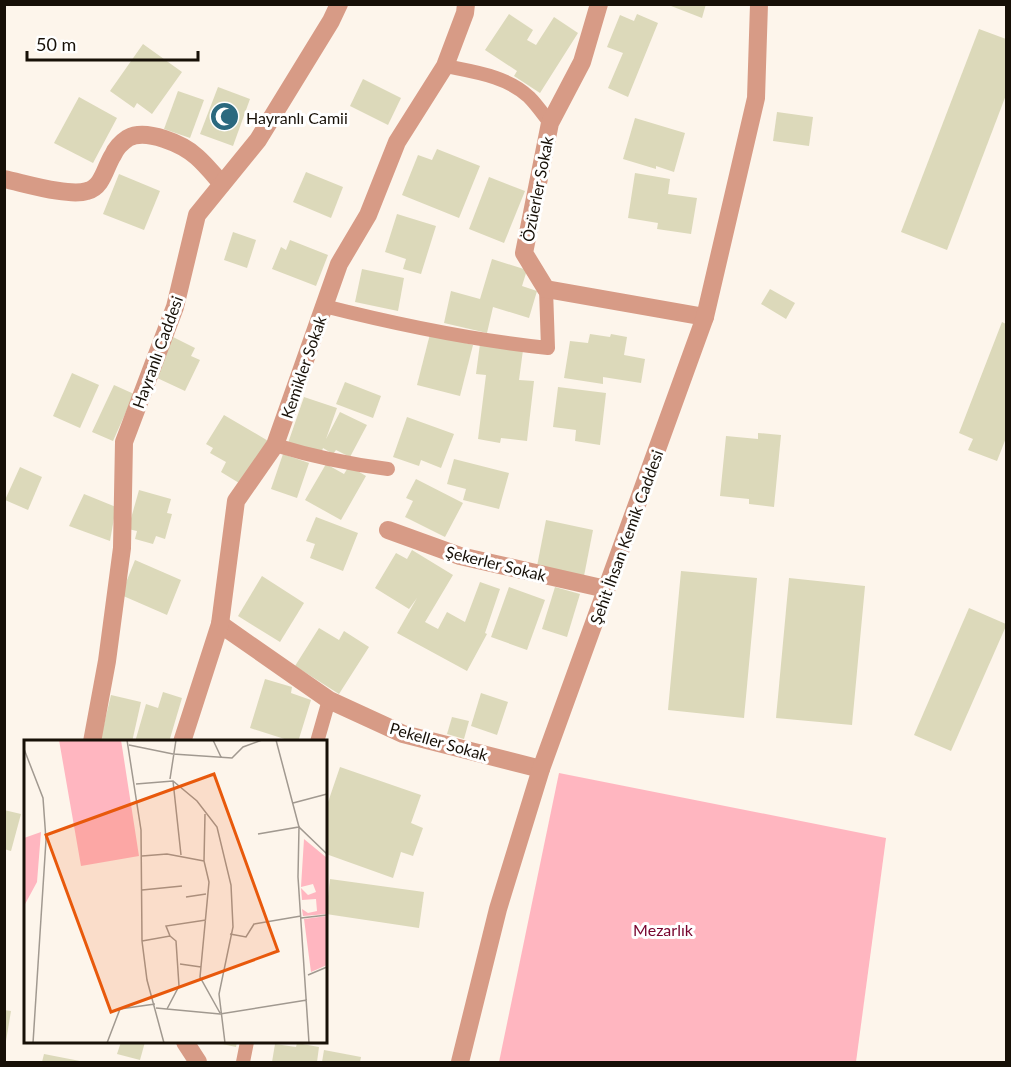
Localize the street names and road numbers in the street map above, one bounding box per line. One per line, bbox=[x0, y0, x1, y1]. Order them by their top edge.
street label: Özüerler Sokak bbox=[517, 134, 557, 243]
street label: Hayranlı Caddesi bbox=[128, 293, 186, 411]
street label: Kemikler Sokak bbox=[277, 312, 330, 421]
street label: Şehit İhsan Kemik Caddesi bbox=[586, 447, 666, 627]
street label: Şekerler Sokak bbox=[444, 541, 549, 585]
street label: Pekeller Sokak bbox=[388, 718, 491, 764]

